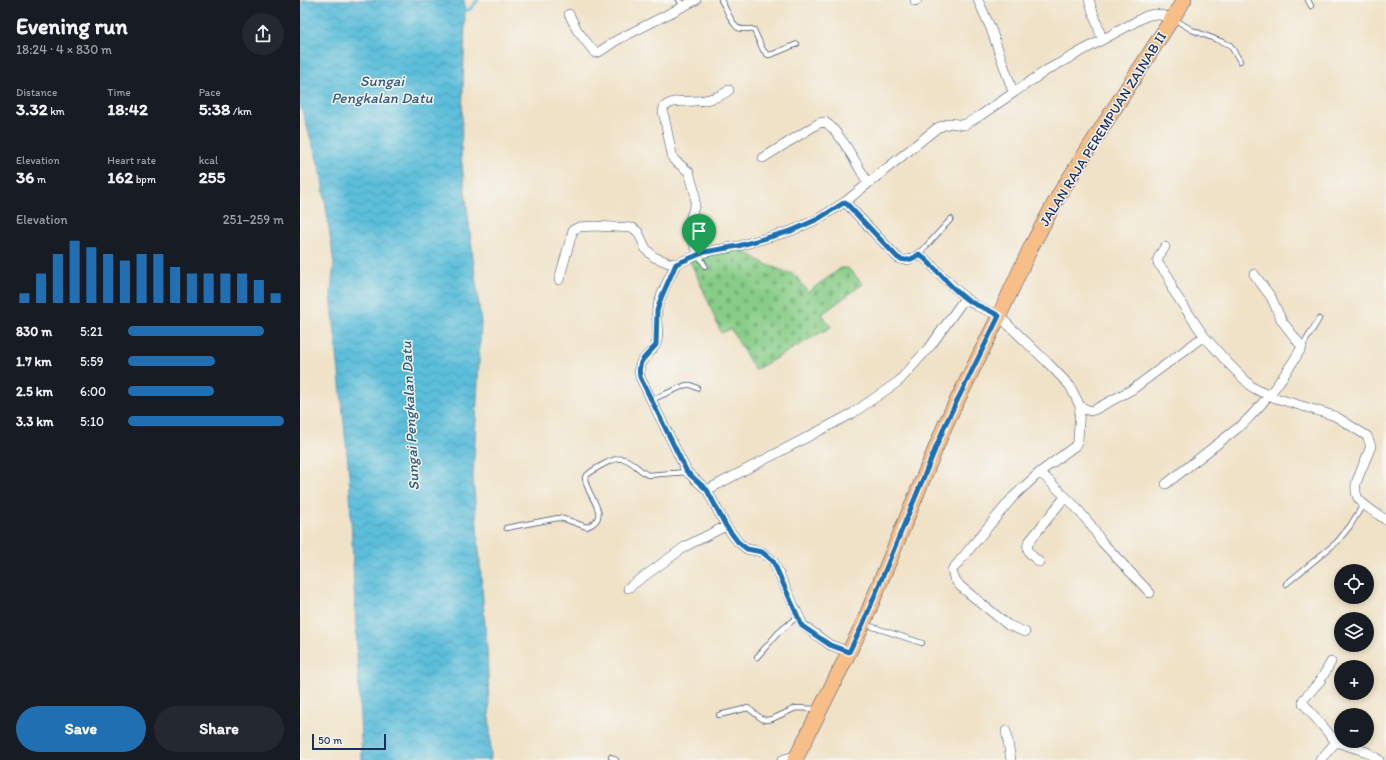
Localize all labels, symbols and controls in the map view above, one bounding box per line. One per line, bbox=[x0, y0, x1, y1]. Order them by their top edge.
text: Evening run bbox=[16, 13, 128, 40]
button: share bbox=[242, 13, 284, 55]
street label: JALAN RAJA PEREMPUAN ZAINAB II bbox=[1036, 29, 1170, 229]
text: 18:24 · 4 × 830 m bbox=[16, 42, 112, 57]
water label: Sungai Pengkalan Datu bbox=[331, 72, 434, 107]
text: Distance bbox=[16, 86, 57, 99]
text: Time bbox=[107, 86, 131, 99]
text: Pace bbox=[199, 86, 221, 99]
text: 3.32 bbox=[16, 99, 48, 119]
text: 18:42 bbox=[107, 99, 148, 119]
text: 5:38 bbox=[199, 99, 230, 119]
text: km bbox=[48, 105, 65, 118]
text: /km bbox=[230, 105, 252, 118]
text: Elevation bbox=[16, 154, 60, 167]
text: Heart rate bbox=[107, 154, 156, 167]
text: kcal bbox=[199, 154, 218, 167]
text: 36 bbox=[16, 167, 34, 187]
text: 162 bbox=[107, 167, 133, 187]
text: 255 bbox=[199, 167, 225, 187]
text: m bbox=[34, 173, 46, 186]
text: bpm bbox=[133, 173, 156, 186]
text: Elevation bbox=[16, 212, 68, 227]
text: 251–259 m bbox=[223, 212, 284, 227]
pin bbox=[682, 214, 716, 255]
icon: arrive bbox=[688, 220, 710, 242]
text: 830 m bbox=[16, 324, 52, 339]
text: 5:21 bbox=[80, 324, 103, 339]
water label: Sungai Pengkalan Datu bbox=[397, 340, 423, 491]
text: 1.7 km bbox=[16, 354, 52, 369]
text: 5:59 bbox=[80, 354, 104, 369]
text: 2.5 km bbox=[16, 384, 53, 399]
text: 6:00 bbox=[80, 384, 106, 399]
text: 3.3 km bbox=[16, 414, 53, 429]
text: 5:10 bbox=[80, 414, 104, 429]
map controls bbox=[1334, 564, 1374, 748]
button: locate bbox=[1334, 564, 1374, 604]
button: layers bbox=[1334, 612, 1374, 652]
button: + bbox=[1334, 660, 1374, 700]
button: Save bbox=[16, 706, 146, 752]
button: Share bbox=[154, 706, 284, 752]
button: − bbox=[1334, 708, 1374, 748]
scale bar bbox=[312, 732, 386, 751]
text: 50 m bbox=[318, 734, 342, 747]

